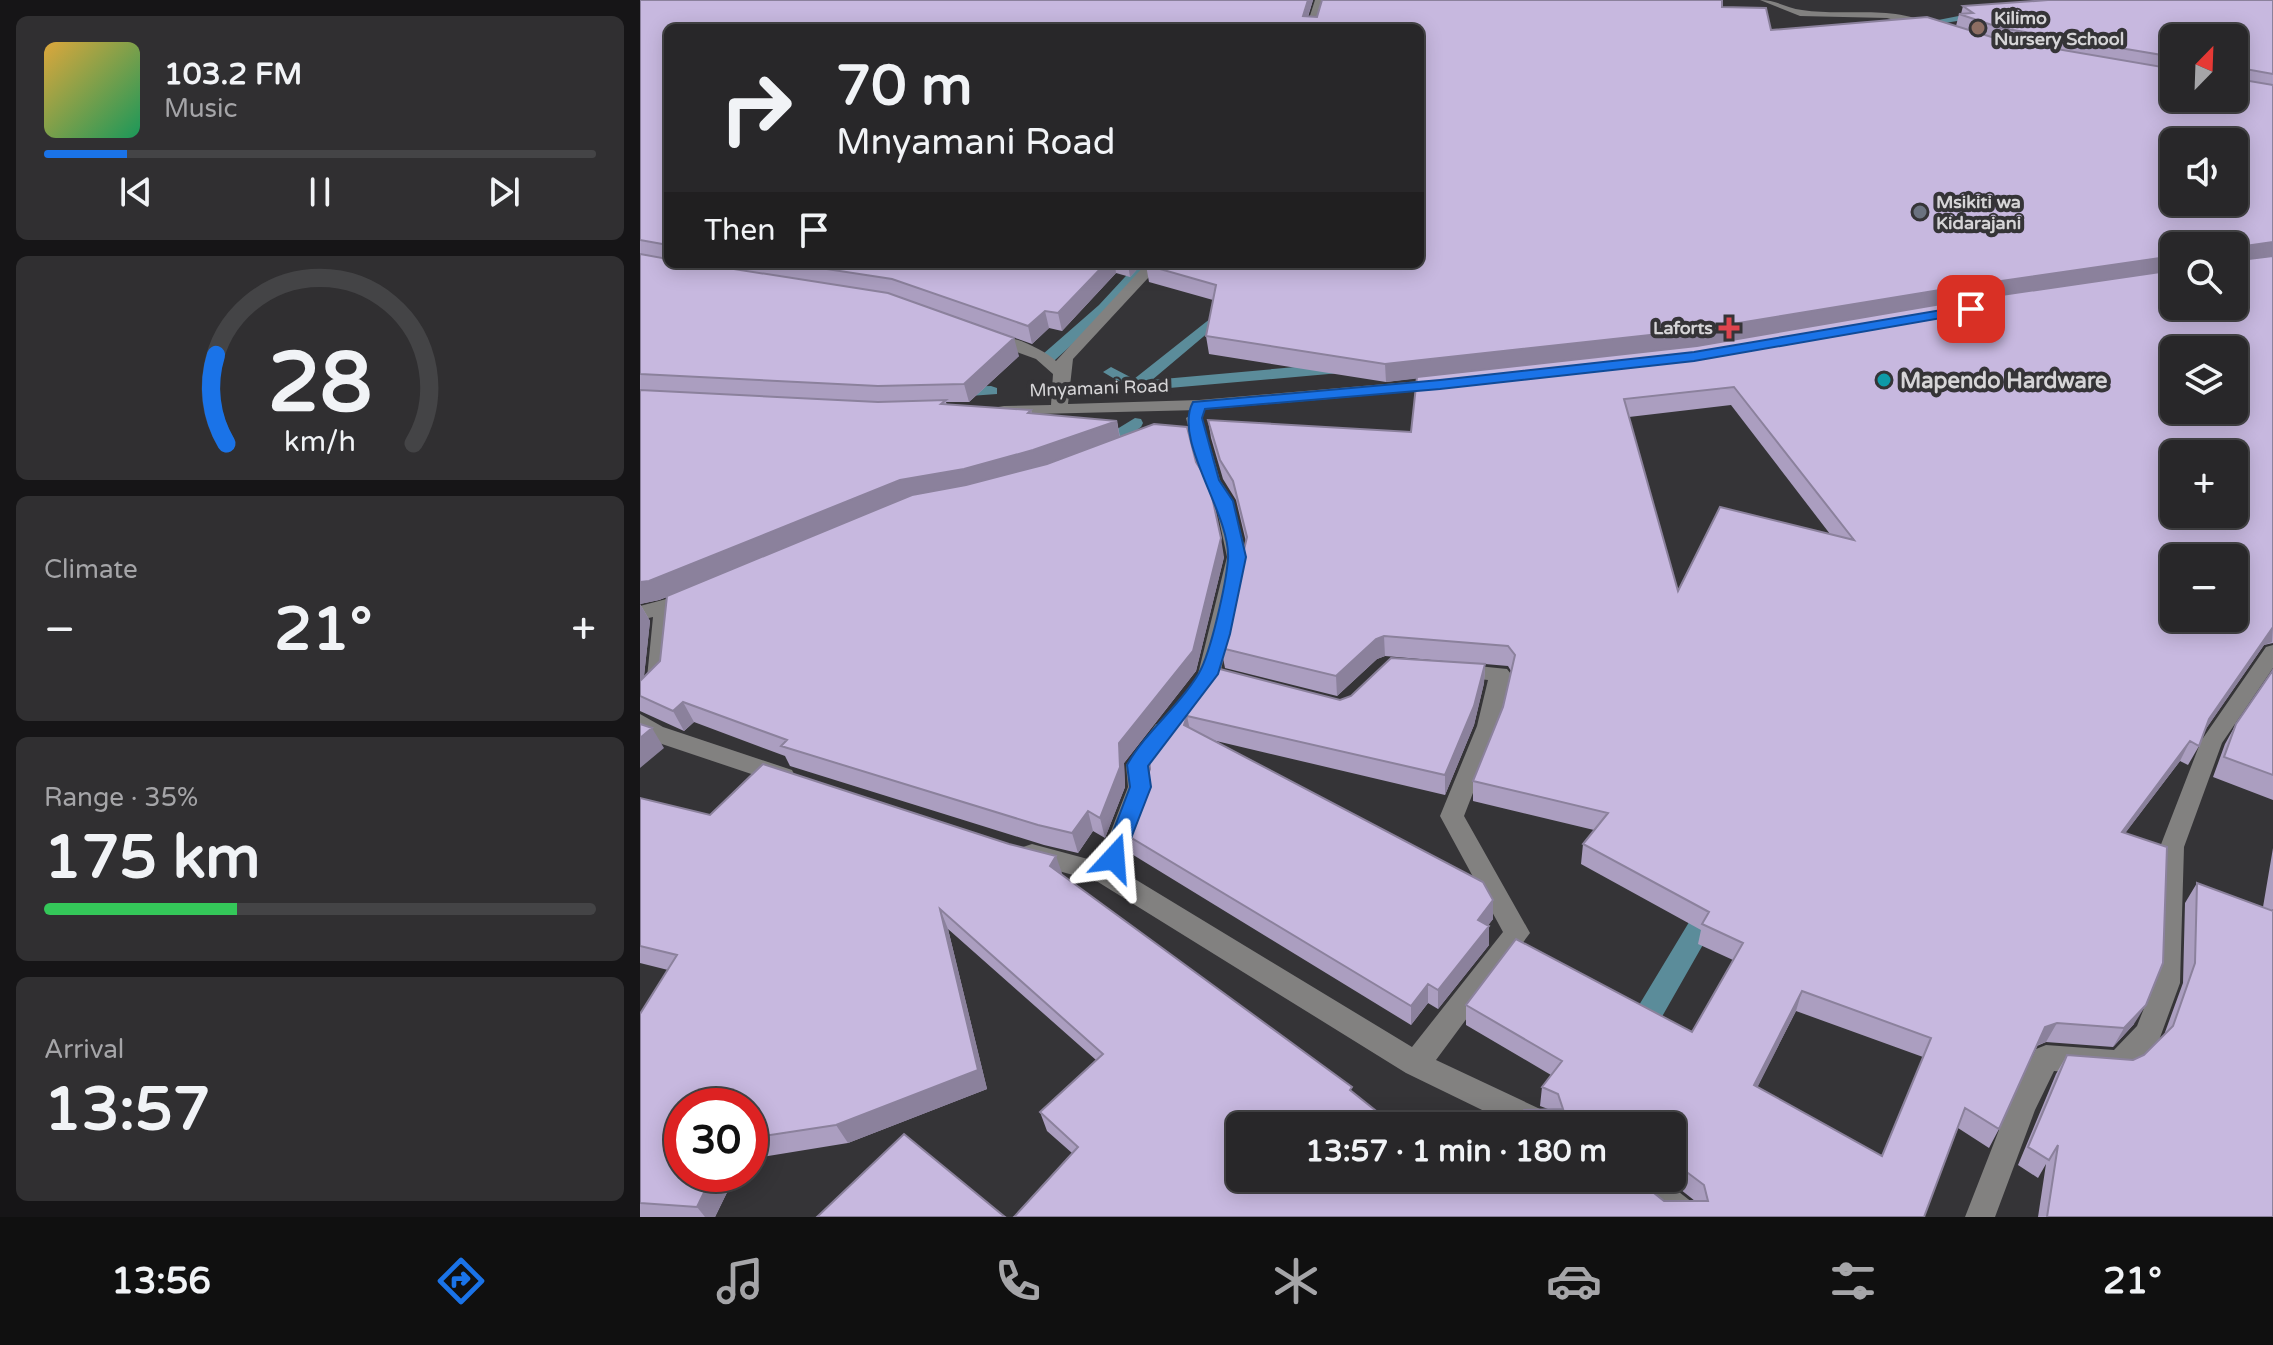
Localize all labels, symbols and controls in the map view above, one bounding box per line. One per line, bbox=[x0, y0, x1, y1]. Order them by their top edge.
place label: Kilimo Nursery School bbox=[1994, 7, 2124, 50]
marker: Kilimo Nursery School bbox=[1969, 19, 1987, 37]
north arrow bbox=[2160, 24, 2248, 112]
map controls bbox=[2160, 24, 2248, 632]
text: 70 m bbox=[836, 53, 972, 120]
text: 103.2 FM bbox=[164, 56, 302, 93]
icon: right bbox=[704, 56, 808, 160]
text: Music bbox=[164, 93, 237, 124]
text: Mnyamani Road bbox=[836, 121, 1115, 164]
button: sound bbox=[2160, 128, 2248, 216]
icon: previous bbox=[114, 170, 158, 214]
icon: pause bbox=[298, 170, 342, 214]
icon: next bbox=[482, 170, 526, 214]
place label: Msikiti wa Kidarajani bbox=[1936, 191, 2021, 234]
marker: Msikiti wa Kidarajani bbox=[1911, 203, 1929, 221]
icon: arrive bbox=[792, 208, 836, 252]
text: Then bbox=[704, 212, 776, 249]
button: search bbox=[2160, 232, 2248, 320]
pin bbox=[1937, 275, 2005, 343]
icon: arrive bbox=[1949, 287, 1993, 331]
place label: Laforts bbox=[1653, 317, 1713, 339]
marker: Laforts bbox=[1720, 319, 1738, 337]
text: 28 bbox=[268, 334, 372, 434]
button: layers bbox=[2160, 336, 2248, 424]
place label: Mapendo Hardware bbox=[1900, 368, 2107, 394]
marker: Mapendo Hardware bbox=[1875, 371, 1893, 389]
street label: Mnyamani Road bbox=[1029, 375, 1169, 401]
text: km/h bbox=[284, 425, 356, 459]
button: + bbox=[2160, 440, 2248, 528]
button: − bbox=[2160, 544, 2248, 632]
text: Climate bbox=[44, 554, 138, 585]
text: 21° bbox=[274, 594, 372, 666]
text: − bbox=[44, 604, 75, 657]
text: + bbox=[571, 604, 596, 657]
text: Range · 35% bbox=[44, 782, 198, 813]
position arrow bbox=[1072, 816, 1156, 900]
text: 175 km bbox=[44, 822, 260, 894]
text: Arrival bbox=[44, 1034, 124, 1065]
text: 13:57 bbox=[44, 1074, 210, 1146]
speed limit sign: 30 bbox=[664, 1088, 768, 1192]
text: 13:57 · 1 min · 180 m bbox=[1305, 1133, 1607, 1170]
icon: directions bbox=[433, 1253, 489, 1309]
icon: music bbox=[712, 1253, 768, 1309]
icon: phone bbox=[990, 1253, 1046, 1309]
icon: climate bbox=[1268, 1253, 1324, 1309]
icon: car bbox=[1546, 1253, 1602, 1309]
icon: filters bbox=[1825, 1253, 1881, 1309]
text: 13:56 bbox=[111, 1260, 211, 1303]
text: 21° bbox=[2103, 1260, 2162, 1303]

